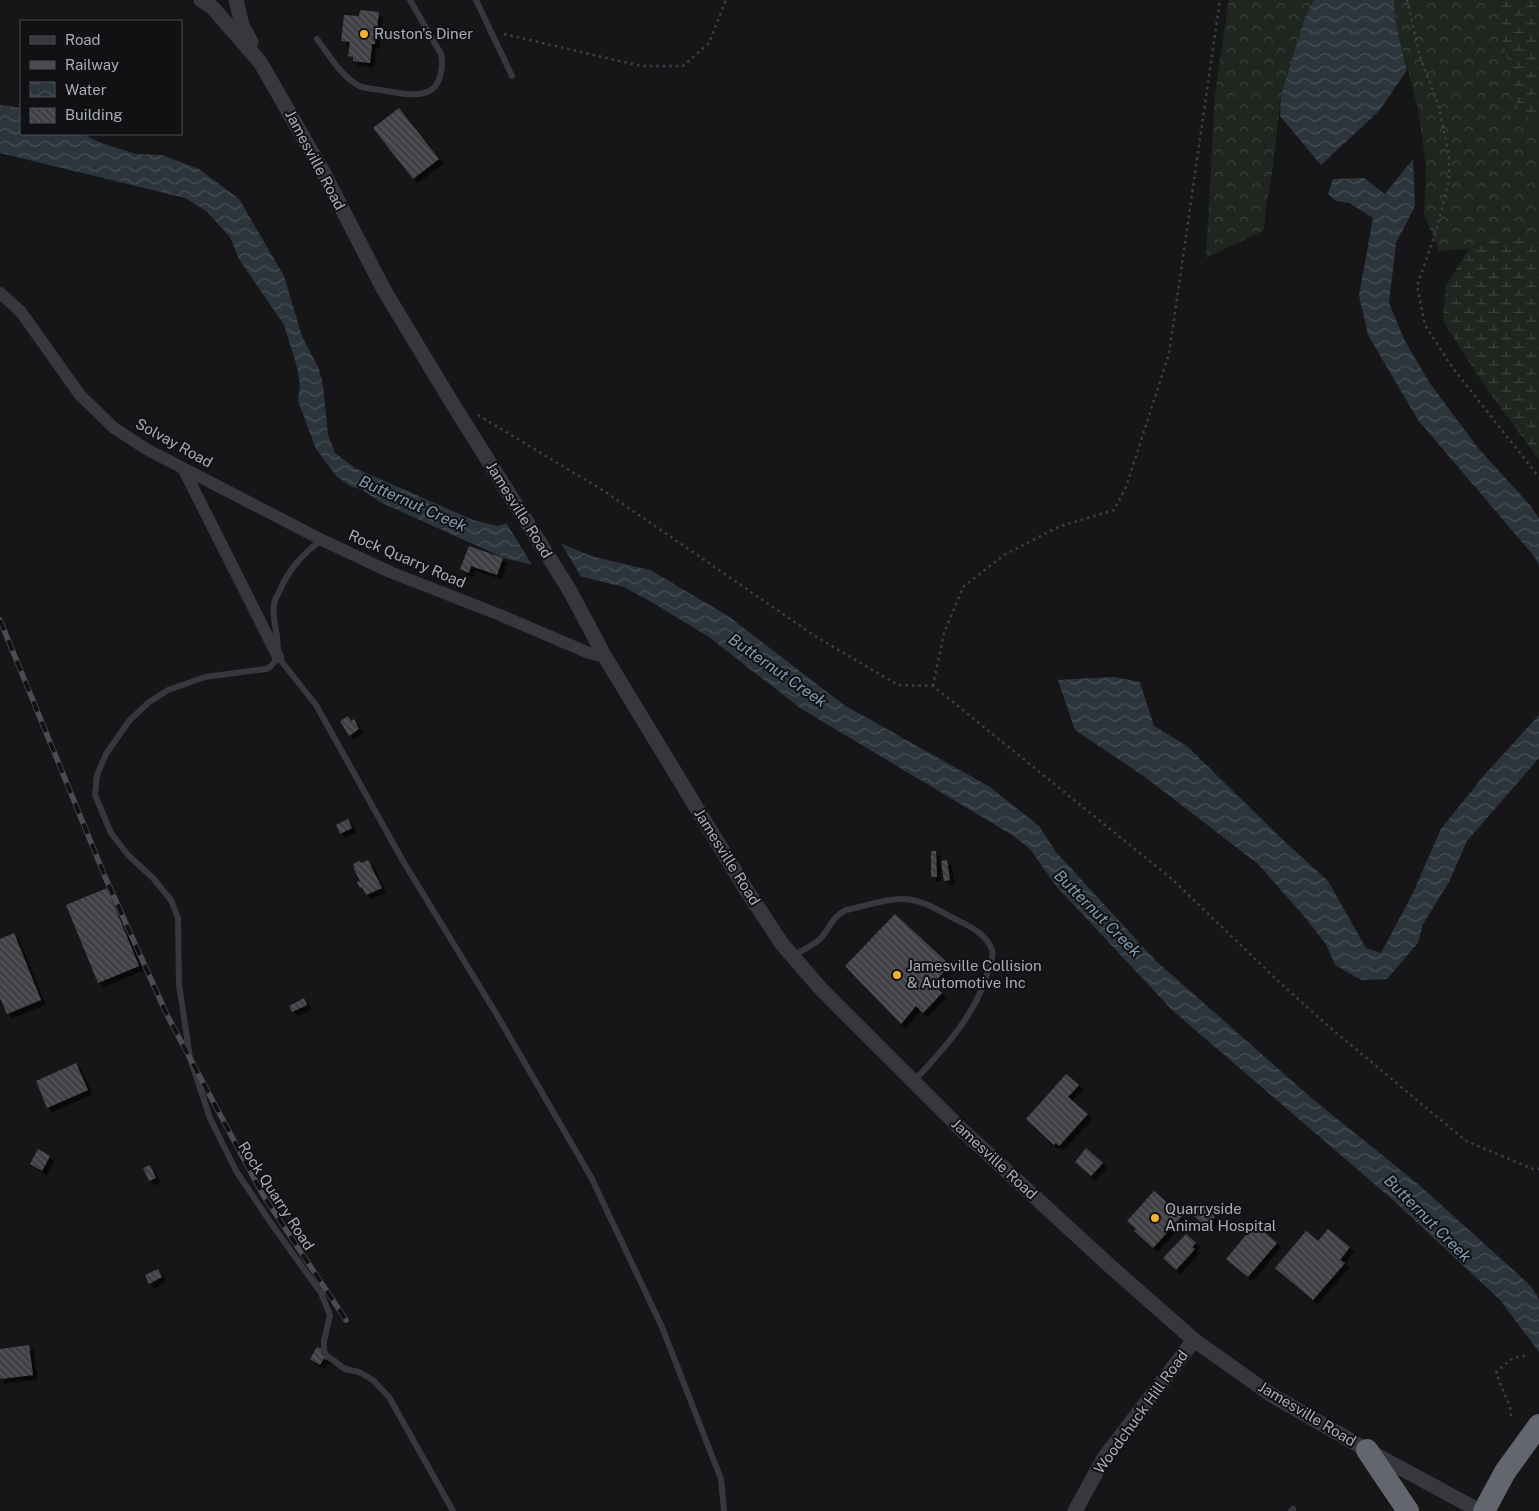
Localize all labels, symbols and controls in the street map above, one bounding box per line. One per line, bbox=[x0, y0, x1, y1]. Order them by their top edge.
legend bbox=[20, 20, 182, 135]
place label: Ruston's Diner bbox=[374, 25, 473, 42]
marker: Ruston's Diner bbox=[358, 28, 370, 40]
text: Road bbox=[65, 31, 101, 48]
text: Railway bbox=[65, 56, 119, 73]
text: Water bbox=[65, 81, 107, 98]
text: Building bbox=[65, 106, 123, 123]
street label: Jamesville Road bbox=[282, 107, 349, 213]
street label: Solvay Road bbox=[133, 414, 216, 471]
street label: Jamesville Road bbox=[483, 458, 556, 561]
water label: Butternut Creek bbox=[356, 471, 470, 536]
street label: Rock Quarry Road bbox=[346, 526, 468, 591]
water label: Butternut Creek bbox=[725, 629, 831, 712]
street label: Jamesville Road bbox=[691, 805, 764, 908]
water label: Butternut Creek bbox=[1050, 866, 1145, 961]
place label: Jamesville Collision & Automotive Inc bbox=[907, 957, 1042, 991]
marker: Jamesville Collision & Automotive Inc bbox=[891, 969, 903, 981]
street label: Jamesville Road bbox=[948, 1115, 1041, 1203]
street label: Rock Quarry Road bbox=[235, 1138, 318, 1253]
water label: Butternut Creek bbox=[1380, 1171, 1475, 1266]
place label: Quarryside Animal Hospital bbox=[1165, 1200, 1276, 1234]
marker: Quarryside Animal Hospital bbox=[1149, 1212, 1161, 1224]
street label: Woodchuck Hill Road bbox=[1090, 1347, 1191, 1477]
street label: Jamesville Road bbox=[1256, 1378, 1359, 1449]

